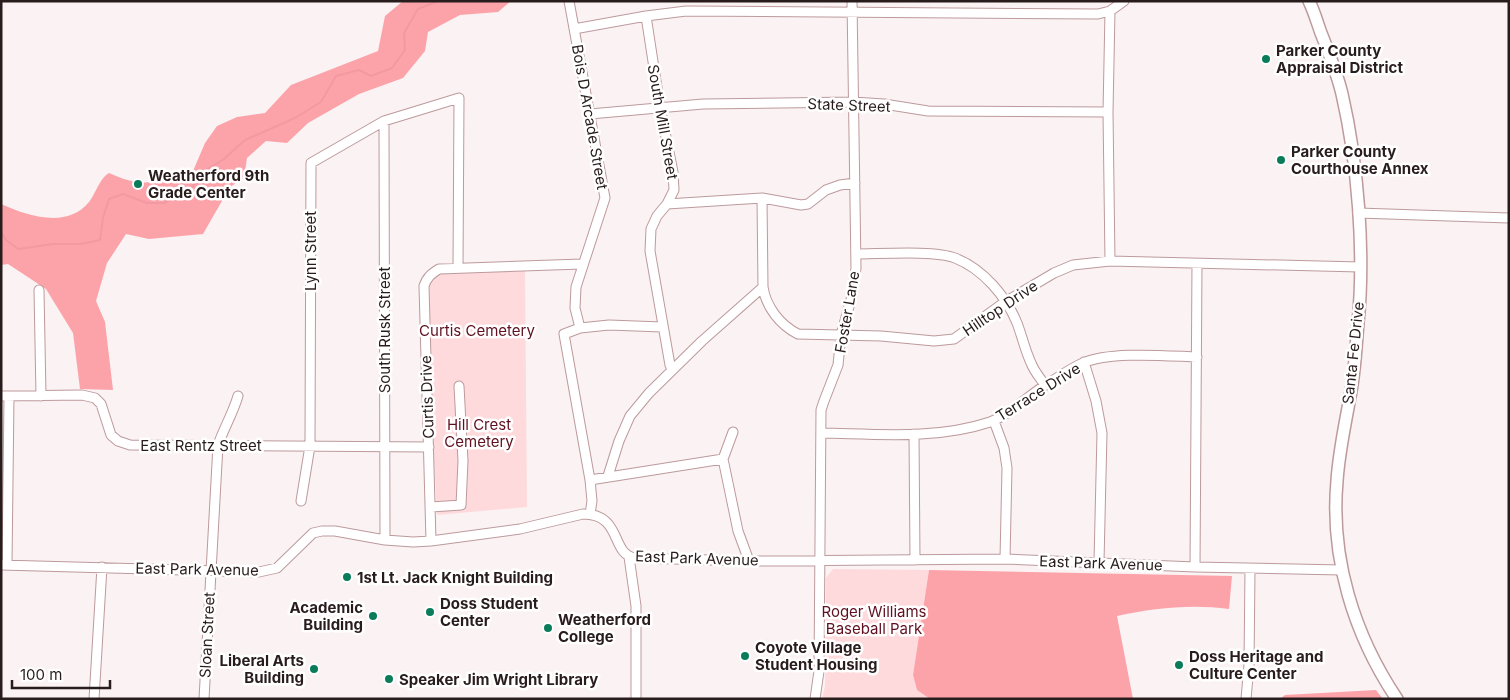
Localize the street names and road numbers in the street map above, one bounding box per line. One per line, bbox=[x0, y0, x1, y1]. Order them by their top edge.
street label: Bois D Arcade Street bbox=[568, 43, 612, 191]
street label: South Mill Street bbox=[644, 63, 682, 181]
street label: State Street bbox=[807, 94, 891, 116]
street label: Lynn Street bbox=[301, 211, 320, 291]
street label: South Rusk Street bbox=[375, 267, 394, 393]
street label: Foster Lane bbox=[830, 269, 864, 355]
street label: Hilltop Drive bbox=[959, 276, 1041, 340]
street label: Santa Fe Drive bbox=[1338, 301, 1368, 405]
street label: Curtis Drive bbox=[416, 355, 438, 439]
street label: Terrace Drive bbox=[992, 359, 1084, 425]
street label: East Rentz Street bbox=[140, 436, 262, 455]
street label: East Park Avenue bbox=[635, 546, 759, 570]
street label: East Park Avenue bbox=[1039, 551, 1163, 575]
street label: East Park Avenue bbox=[135, 558, 259, 580]
street label: Sloan Street bbox=[195, 591, 219, 679]

